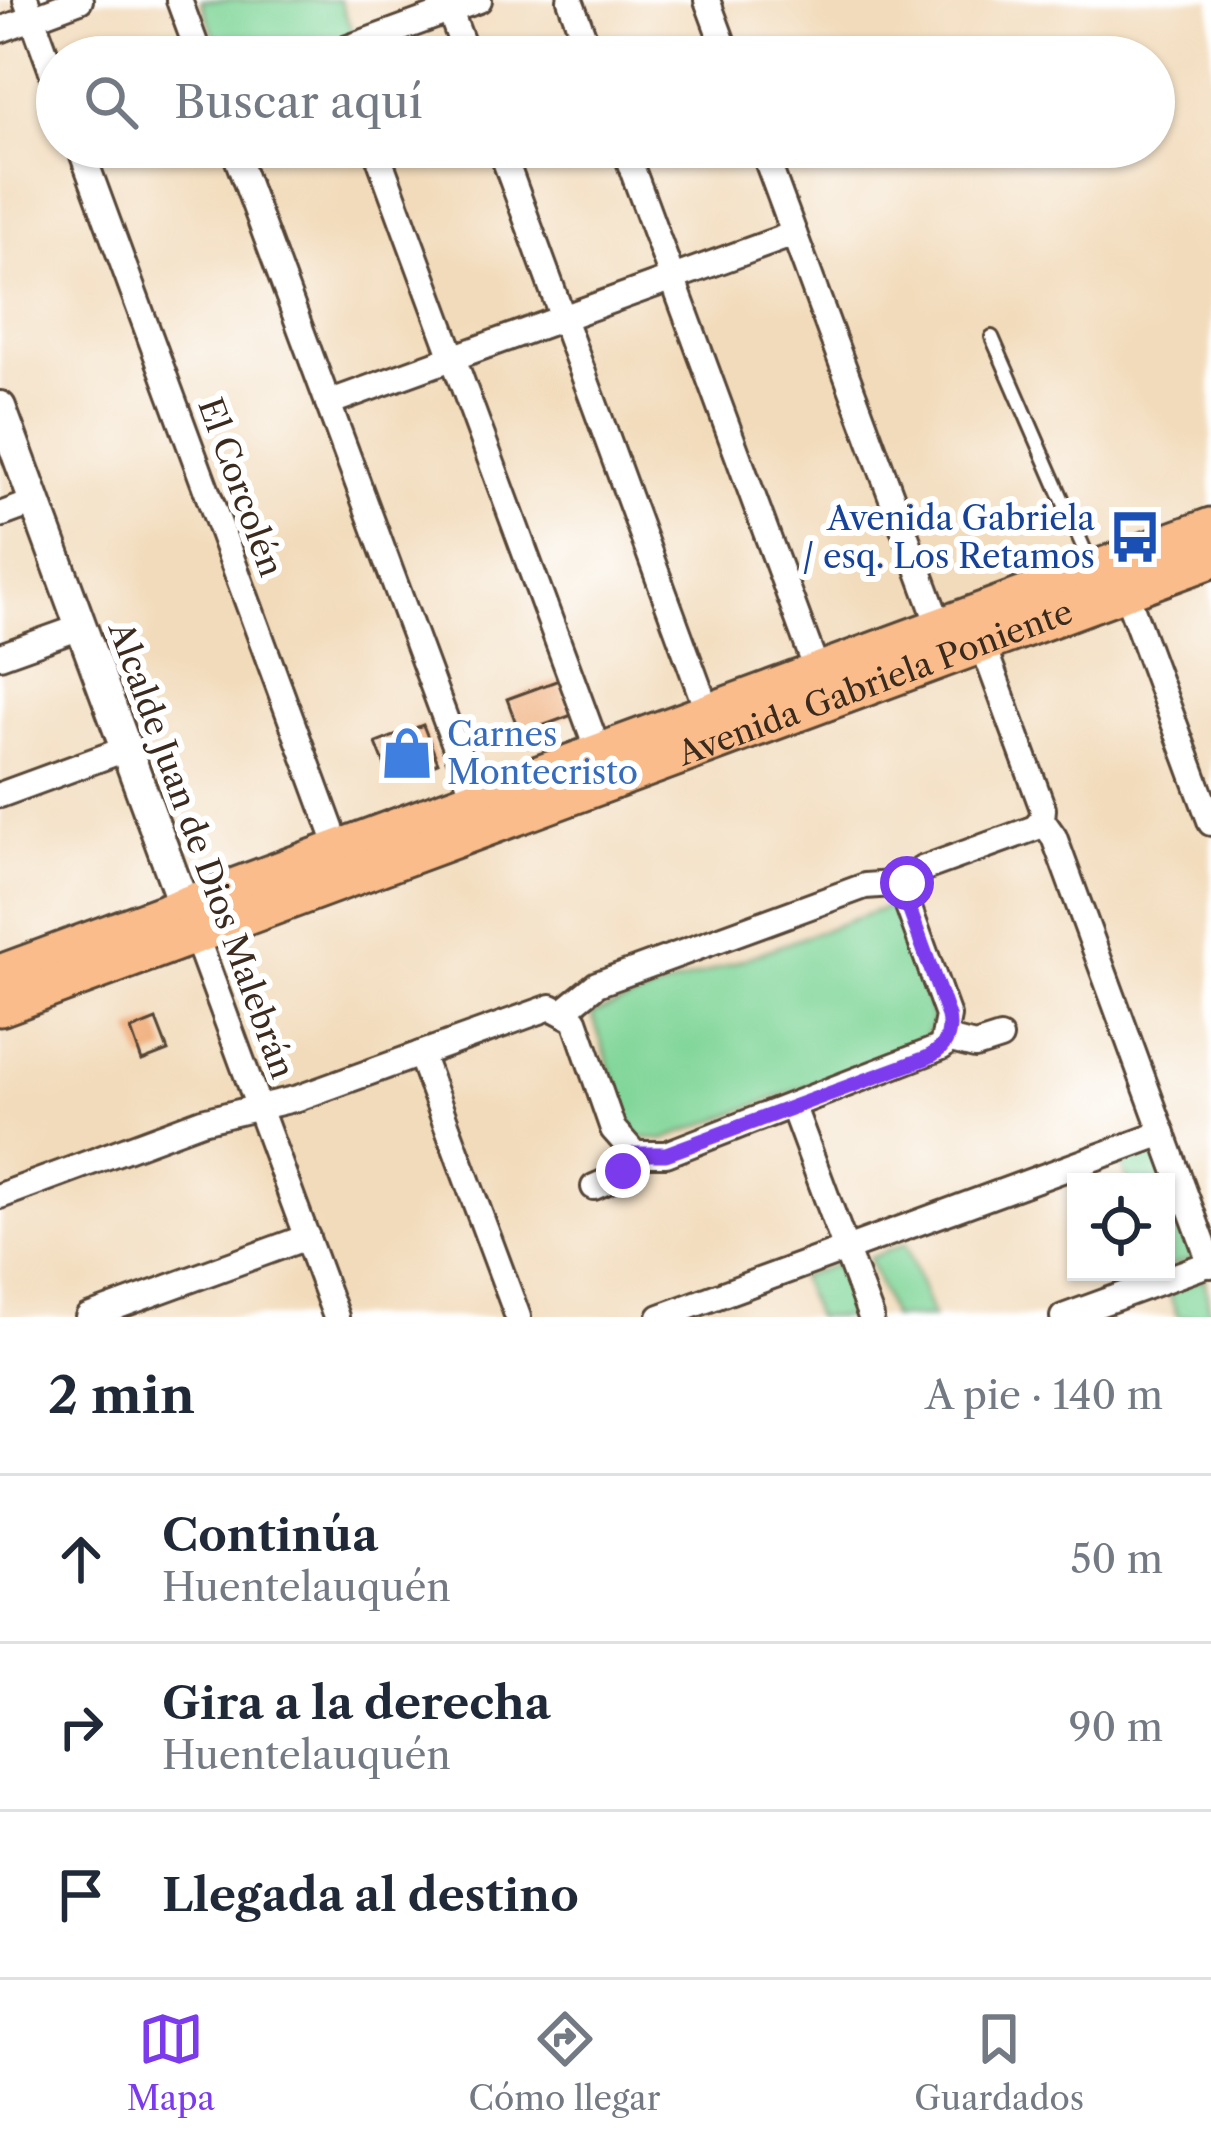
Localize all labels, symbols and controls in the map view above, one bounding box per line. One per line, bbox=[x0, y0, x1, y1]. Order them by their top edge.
search box bbox=[36, 36, 1175, 168]
icon: search bbox=[78, 69, 144, 135]
text: Buscar aquí bbox=[174, 74, 423, 130]
street label: El Corcolén bbox=[189, 392, 292, 582]
place label: Avenida Gabriela / esq. Los Retamos bbox=[802, 498, 1096, 577]
bus stop icon: Avenida Gabriela / esq. Los Retamos bbox=[1106, 508, 1164, 566]
street label: Avenida Gabriela Poniente bbox=[671, 591, 1078, 775]
street label: Alcalde Juan de Dios Malebrán bbox=[99, 615, 303, 1084]
place label: Carnes Montecristo bbox=[447, 714, 638, 793]
shop icon: Carnes Montecristo bbox=[378, 724, 436, 782]
route start bbox=[880, 856, 934, 910]
route end bbox=[596, 1144, 650, 1198]
map controls bbox=[1067, 1173, 1175, 1281]
button: locate bbox=[1067, 1173, 1175, 1281]
text: 2 min bbox=[48, 1364, 195, 1426]
text: A pie · 140 m bbox=[925, 1371, 1163, 1419]
text: Continúa bbox=[162, 1507, 378, 1563]
icon: ahead bbox=[48, 1526, 114, 1592]
text: 50 m bbox=[1070, 1535, 1163, 1583]
text: Huentelauquén bbox=[162, 1563, 451, 1611]
text: Gira a la derecha bbox=[162, 1675, 551, 1731]
icon: right bbox=[48, 1694, 114, 1760]
text: 90 m bbox=[1069, 1703, 1163, 1751]
text: Huentelauquén bbox=[162, 1731, 451, 1779]
icon: arrive bbox=[48, 1862, 114, 1928]
text: Llegada al destino bbox=[162, 1867, 579, 1923]
tab: Mapa bbox=[127, 2006, 215, 2119]
tab: Cómo llegar bbox=[469, 2006, 661, 2119]
tab: Guardados bbox=[914, 2006, 1084, 2119]

